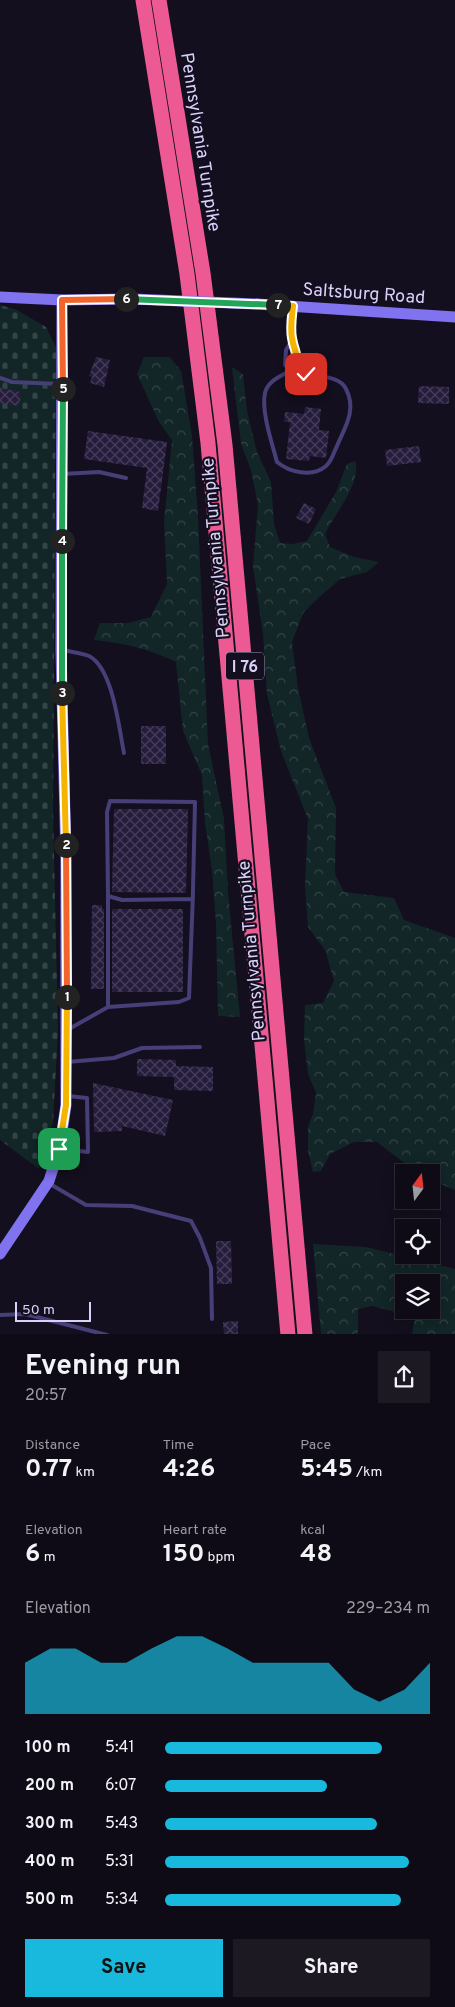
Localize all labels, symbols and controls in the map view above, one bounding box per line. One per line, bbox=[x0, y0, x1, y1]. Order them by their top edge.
street label: Pennsylvania Turnpike bbox=[174, 51, 225, 233]
street label: Saltsburg Road bbox=[302, 279, 426, 310]
pin: 6 bbox=[114, 286, 138, 312]
text: 6 bbox=[122, 291, 131, 308]
pin: 7 bbox=[266, 292, 290, 318]
text: 7 bbox=[275, 297, 282, 314]
pin bbox=[285, 353, 327, 395]
icon: check bbox=[292, 360, 320, 388]
pin: 5 bbox=[50, 376, 76, 402]
text: 5 bbox=[59, 381, 68, 398]
street label: Pennsylvania Turnpike bbox=[197, 457, 236, 639]
pin: 4 bbox=[50, 528, 74, 554]
text: 4 bbox=[58, 533, 67, 550]
road number: I 76 bbox=[226, 652, 264, 679]
pin: 3 bbox=[50, 680, 74, 706]
text: 3 bbox=[58, 685, 67, 702]
pin: 2 bbox=[54, 832, 78, 858]
text: 2 bbox=[62, 837, 71, 854]
street label: Pennsylvania Turnpike bbox=[233, 860, 272, 1042]
pin: 1 bbox=[54, 984, 80, 1010]
text: 1 bbox=[65, 989, 70, 1006]
pin bbox=[38, 1128, 80, 1170]
icon: arrive bbox=[45, 1135, 73, 1163]
north arrow bbox=[395, 1164, 440, 1209]
map controls bbox=[395, 1164, 440, 1319]
button: locate bbox=[395, 1219, 440, 1264]
button: layers bbox=[395, 1274, 440, 1319]
scale bar bbox=[15, 1300, 91, 1323]
text: 50 m bbox=[22, 1302, 55, 1319]
text: Evening run bbox=[25, 1349, 181, 1385]
button: share bbox=[378, 1351, 430, 1403]
text: 20:57 bbox=[25, 1386, 67, 1406]
text: Distance bbox=[25, 1437, 80, 1454]
text: Time bbox=[163, 1437, 194, 1454]
text: Pace bbox=[300, 1437, 331, 1454]
text: 0.77 bbox=[25, 1454, 72, 1486]
text: 4:26 bbox=[163, 1454, 215, 1486]
text: 5:45 bbox=[300, 1454, 353, 1486]
text: km bbox=[72, 1464, 95, 1481]
text: /km bbox=[353, 1464, 382, 1481]
text: Elevation bbox=[25, 1522, 83, 1539]
text: Heart rate bbox=[163, 1522, 227, 1539]
text: kcal bbox=[300, 1522, 325, 1539]
text: 6 bbox=[25, 1539, 40, 1571]
text: 150 bbox=[163, 1539, 204, 1571]
text: 48 bbox=[300, 1539, 332, 1571]
text: m bbox=[40, 1549, 56, 1566]
text: bpm bbox=[204, 1549, 235, 1566]
text: Elevation bbox=[25, 1599, 91, 1619]
text: 229–234 m bbox=[346, 1599, 430, 1619]
text: 100 m bbox=[25, 1738, 71, 1758]
text: 5:41 bbox=[105, 1738, 134, 1758]
text: 200 m bbox=[25, 1776, 74, 1796]
text: 6:07 bbox=[105, 1776, 136, 1796]
text: 300 m bbox=[25, 1814, 73, 1834]
text: 5:43 bbox=[105, 1814, 138, 1834]
text: 400 m bbox=[25, 1852, 74, 1872]
text: 5:31 bbox=[105, 1852, 134, 1872]
text: 500 m bbox=[25, 1890, 74, 1910]
text: 5:34 bbox=[105, 1890, 138, 1910]
button: Save bbox=[25, 1939, 223, 1997]
button: Share bbox=[233, 1939, 430, 1997]

